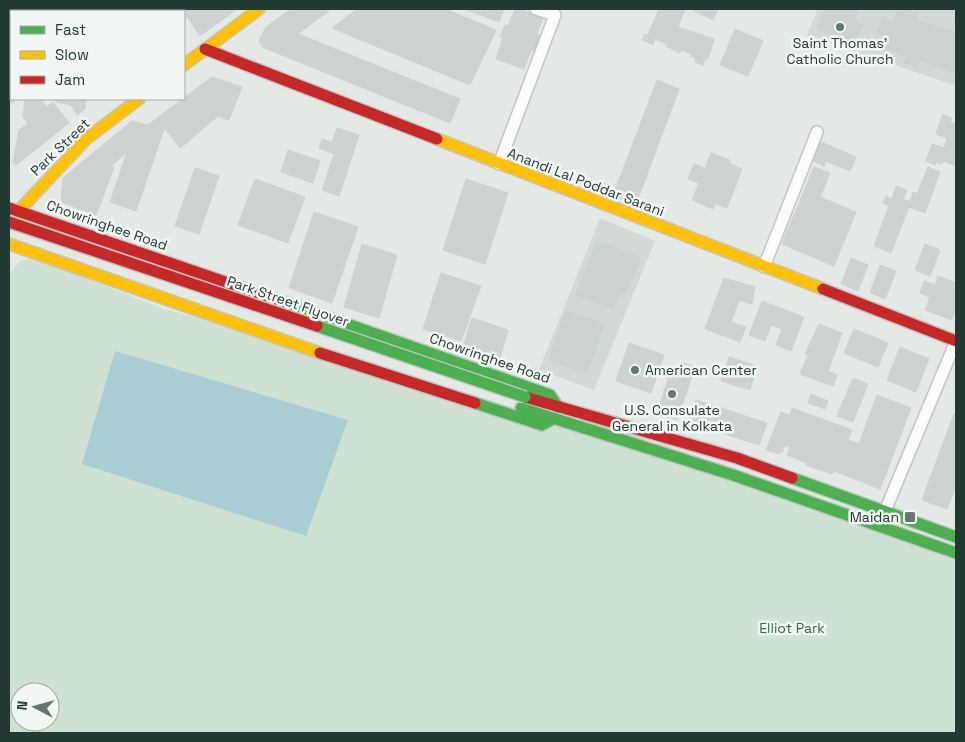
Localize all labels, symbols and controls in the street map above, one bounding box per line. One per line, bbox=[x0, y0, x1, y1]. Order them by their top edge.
legend bbox=[10, 10, 185, 100]
text: Fast bbox=[55, 20, 86, 39]
marker: Saint Thomas' Catholic Church bbox=[834, 21, 846, 33]
place label: Saint Thomas' Catholic Church bbox=[786, 34, 894, 68]
text: Slow bbox=[55, 45, 89, 64]
text: Jam bbox=[55, 70, 85, 89]
street label: Park Street bbox=[27, 114, 93, 180]
street label: Anandi Lal Poddar Sarani bbox=[505, 144, 667, 220]
street label: Chowringhee Road bbox=[44, 196, 170, 254]
street label: Park Street Flyover bbox=[225, 272, 351, 330]
street label: Chowringhee Road bbox=[427, 329, 553, 387]
place label: American Center bbox=[645, 361, 757, 379]
marker: American Center bbox=[629, 364, 641, 376]
marker: U.S. Consulate General in Kolkata bbox=[666, 388, 678, 400]
place label: U.S. Consulate General in Kolkata bbox=[612, 401, 732, 435]
place label: Maidan bbox=[850, 508, 899, 526]
marker: Maidan bbox=[903, 510, 917, 524]
park label: Elliot Park bbox=[759, 619, 825, 637]
north arrow bbox=[10, 682, 60, 732]
text: N bbox=[13, 700, 32, 711]

